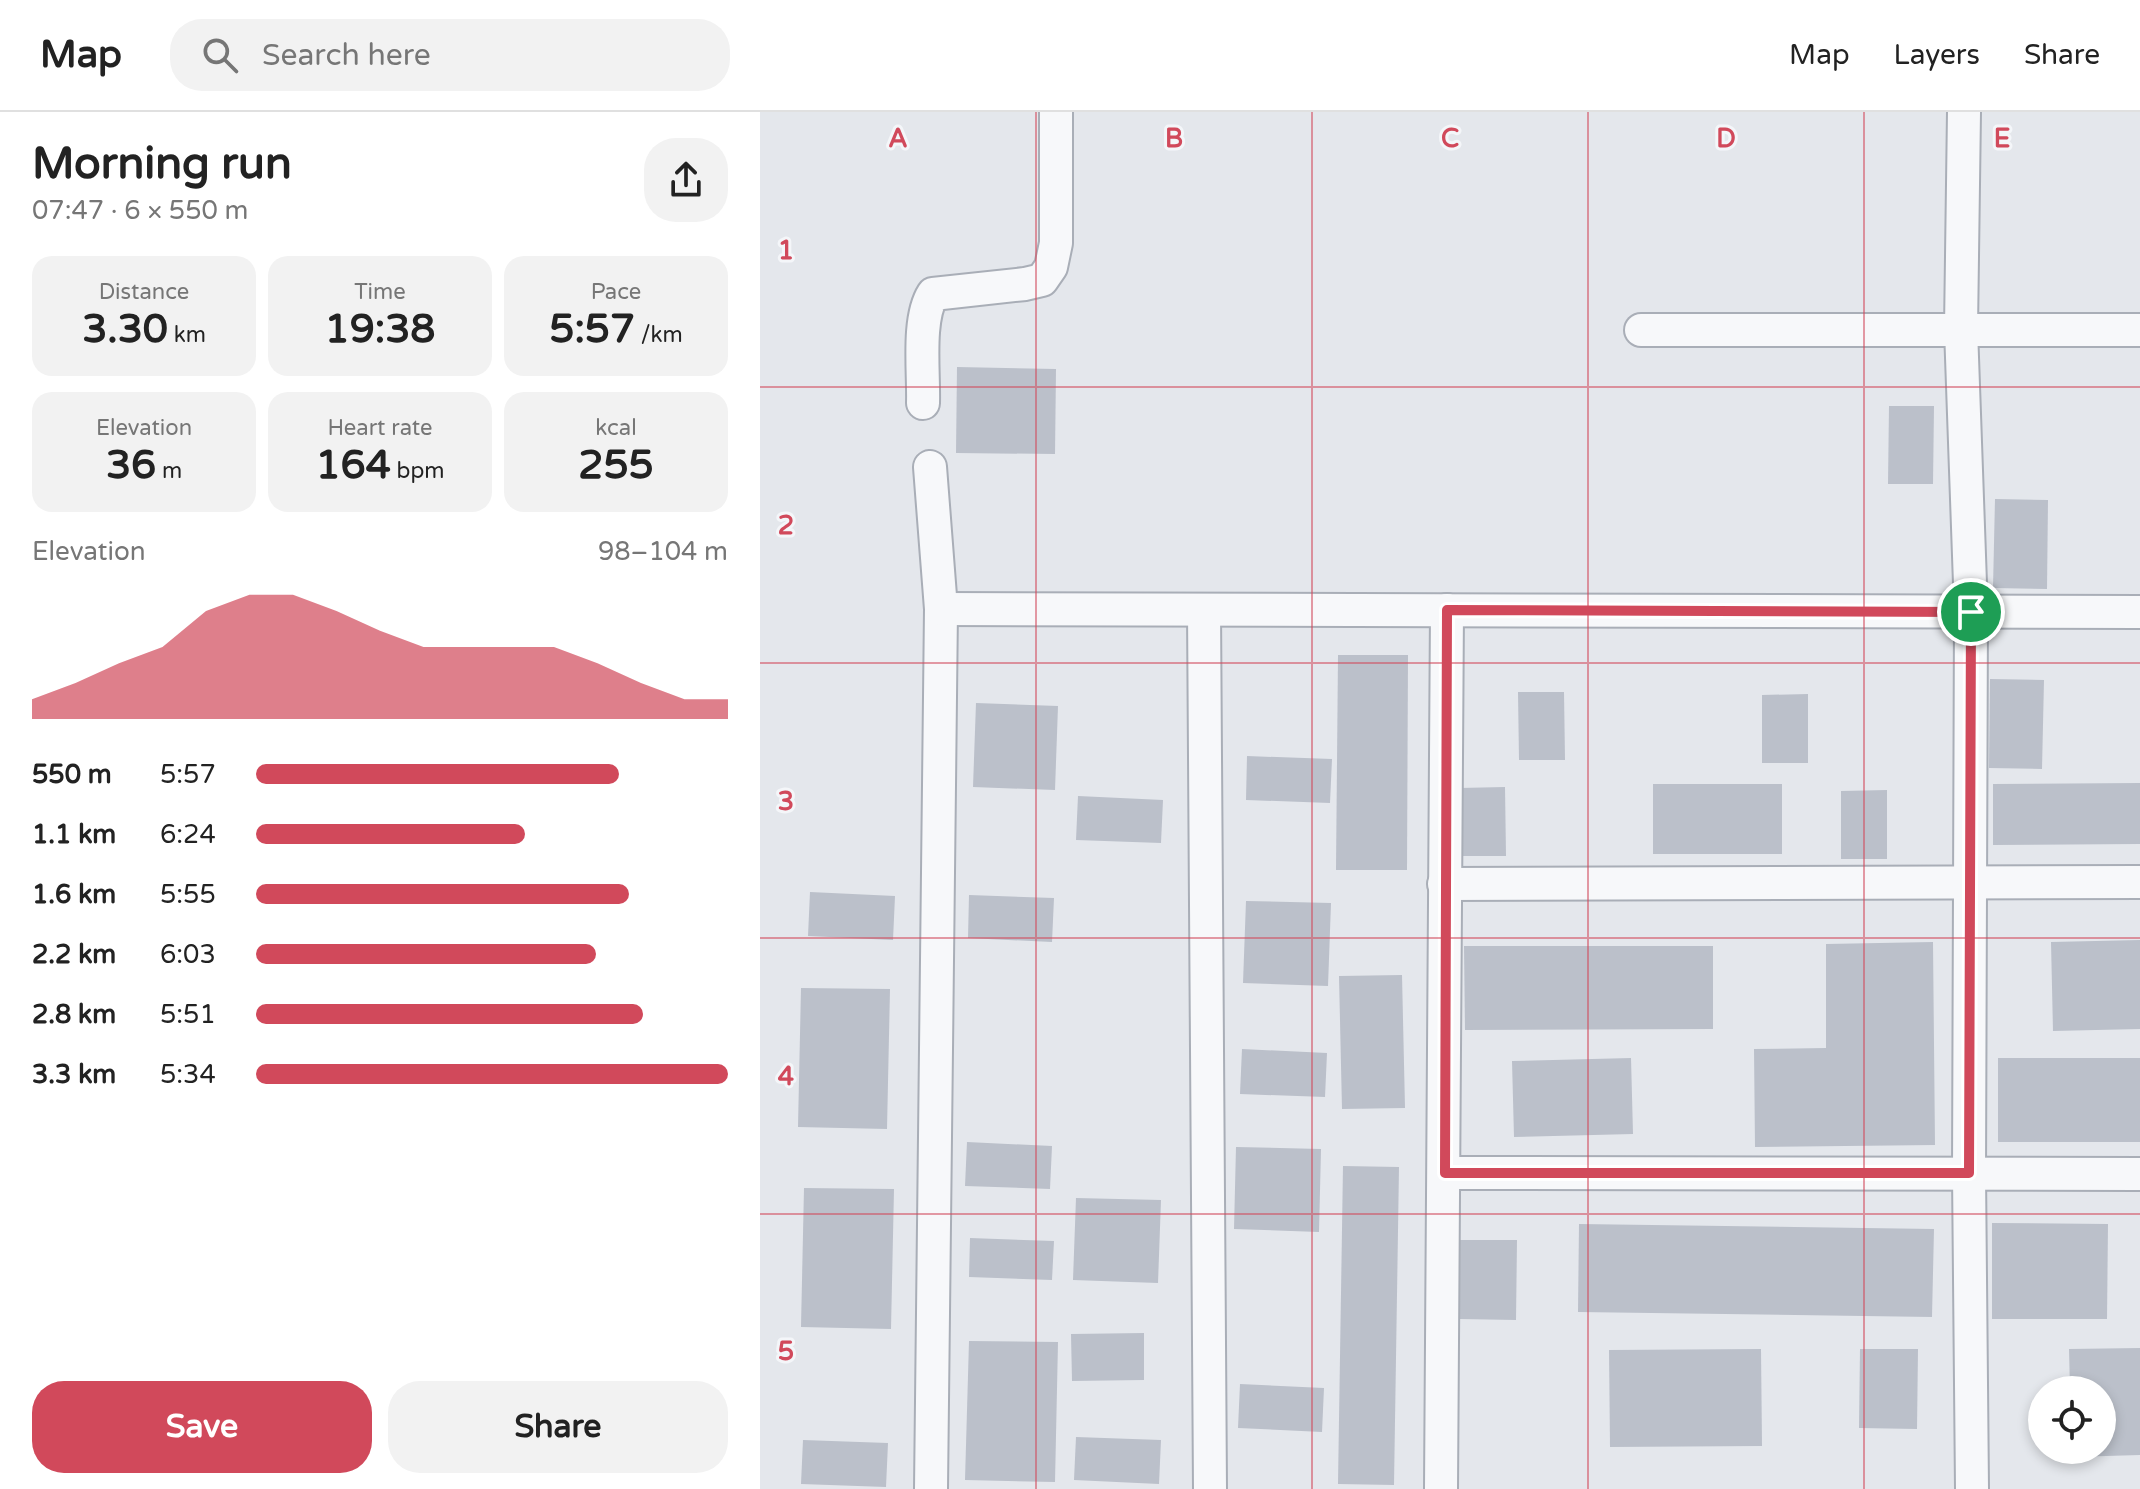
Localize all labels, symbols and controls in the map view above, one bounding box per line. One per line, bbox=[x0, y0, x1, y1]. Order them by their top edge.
search box bbox=[170, 19, 730, 91]
text: Map bbox=[40, 32, 122, 78]
icon: search bbox=[198, 33, 242, 77]
text: Search here bbox=[262, 37, 431, 74]
text: Map bbox=[1789, 38, 1850, 72]
text: Layers bbox=[1894, 38, 1980, 72]
text: Share bbox=[2024, 38, 2100, 72]
text: A bbox=[888, 123, 908, 154]
text: B bbox=[1165, 123, 1183, 154]
text: C bbox=[1441, 123, 1459, 154]
text: D bbox=[1716, 123, 1736, 154]
text: E bbox=[1994, 123, 2010, 154]
text: Morning run bbox=[32, 138, 292, 191]
button: share bbox=[644, 138, 728, 222]
text: 07:47 · 6 × 550 m bbox=[32, 195, 248, 226]
text: 1 bbox=[778, 235, 794, 266]
text: Distance bbox=[99, 279, 189, 305]
text: Time bbox=[354, 279, 406, 305]
text: Pace bbox=[591, 279, 641, 305]
text: 3.30 bbox=[82, 305, 168, 353]
text: 19:38 bbox=[325, 305, 435, 353]
text: 5:57 bbox=[549, 305, 635, 353]
text: km bbox=[168, 322, 206, 348]
text: /km bbox=[635, 322, 683, 348]
text: Elevation bbox=[96, 415, 192, 441]
text: Heart rate bbox=[328, 415, 432, 441]
text: kcal bbox=[595, 415, 637, 441]
text: 36 bbox=[106, 441, 156, 489]
text: 164 bbox=[315, 441, 391, 489]
text: 255 bbox=[578, 441, 654, 489]
text: m bbox=[156, 458, 182, 484]
text: bpm bbox=[391, 458, 445, 484]
text: 2 bbox=[778, 510, 794, 541]
text: Elevation bbox=[32, 536, 146, 567]
text: 98–104 m bbox=[598, 536, 728, 567]
pin bbox=[1937, 578, 2005, 646]
icon: arrive bbox=[1949, 590, 1993, 634]
text: 550 m bbox=[32, 759, 112, 790]
text: 5:57 bbox=[160, 759, 216, 790]
text: 3 bbox=[778, 786, 794, 817]
text: 1.1 km bbox=[32, 819, 116, 850]
text: 6:24 bbox=[160, 819, 216, 850]
text: 1.6 km bbox=[32, 879, 116, 910]
text: 5:55 bbox=[160, 879, 216, 910]
text: 2.2 km bbox=[32, 939, 116, 970]
text: 6:03 bbox=[160, 939, 216, 970]
text: 2.8 km bbox=[32, 999, 116, 1030]
text: 5:51 bbox=[160, 999, 216, 1030]
text: 3.3 km bbox=[32, 1059, 116, 1090]
text: 5:34 bbox=[160, 1059, 216, 1090]
text: 4 bbox=[778, 1061, 794, 1092]
text: 5 bbox=[778, 1336, 794, 1367]
map controls bbox=[2028, 1376, 2116, 1464]
button: locate bbox=[2028, 1376, 2116, 1464]
button: Save bbox=[32, 1381, 372, 1473]
button: Share bbox=[388, 1381, 728, 1473]

